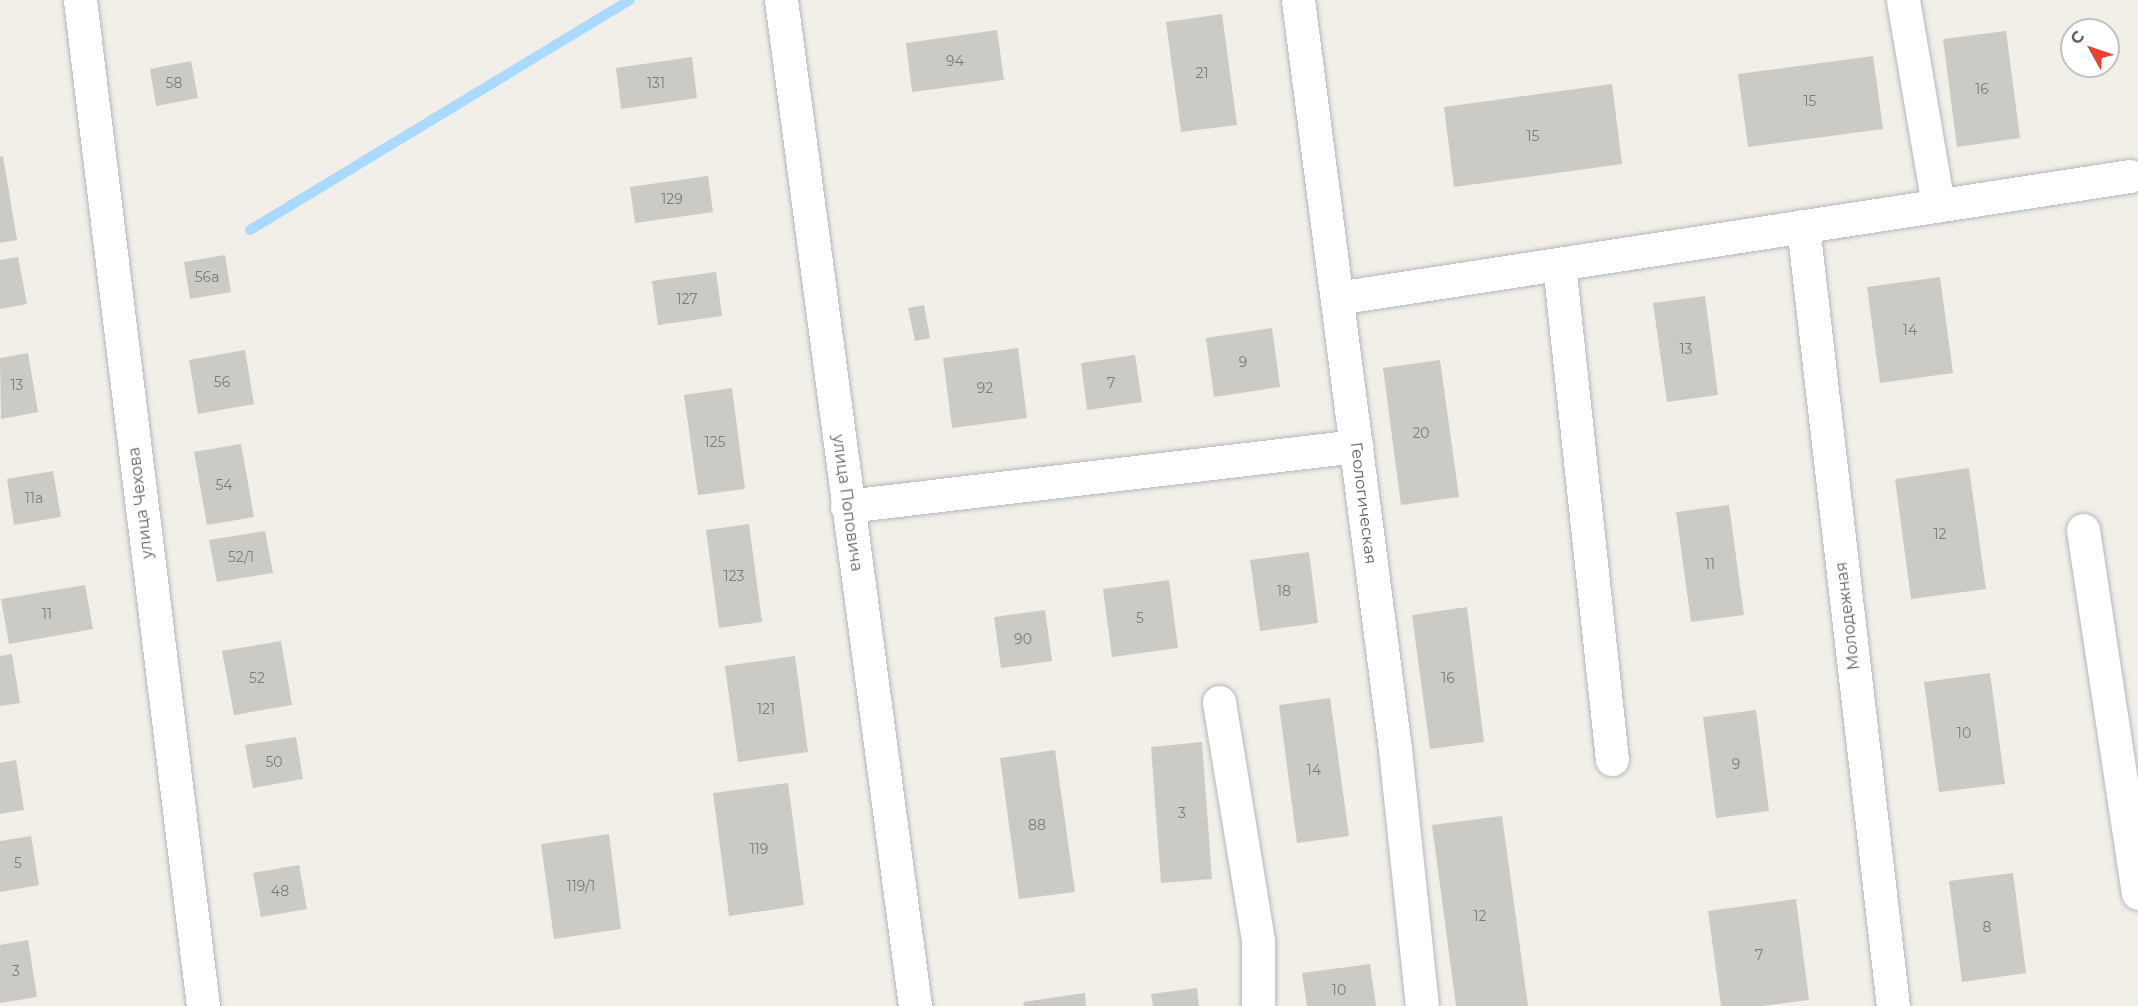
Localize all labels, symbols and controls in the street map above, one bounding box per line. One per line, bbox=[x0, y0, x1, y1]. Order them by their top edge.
north arrow bbox=[2060, 18, 2120, 78]
text: С bbox=[2066, 27, 2088, 48]
house number: 94 bbox=[946, 53, 964, 69]
house number: 21 bbox=[1195, 65, 1209, 81]
house number: 58 bbox=[166, 75, 182, 91]
house number: 131 bbox=[647, 75, 665, 91]
house number: 16 bbox=[1975, 81, 1989, 97]
house number: 15 bbox=[1804, 93, 1816, 109]
house number: 15 bbox=[1527, 128, 1539, 144]
house number: 129 bbox=[661, 191, 683, 207]
house number: 56а bbox=[195, 269, 219, 285]
house number: 127 bbox=[676, 291, 698, 307]
house number: 14 bbox=[1903, 322, 1917, 338]
house number: 13 bbox=[1680, 341, 1692, 357]
house number: 9 bbox=[1239, 354, 1247, 370]
house number: 56 bbox=[214, 374, 230, 390]
house number: 7 bbox=[1107, 375, 1115, 391]
house number: 13 bbox=[11, 377, 23, 393]
house number: 92 bbox=[977, 380, 993, 396]
house number: 20 bbox=[1412, 425, 1430, 441]
street label: улица Поповича bbox=[828, 433, 866, 573]
house number: 125 bbox=[705, 434, 725, 450]
street label: Геологическая bbox=[1346, 441, 1380, 565]
street label: улица Чехова bbox=[125, 446, 157, 560]
house number: 54 bbox=[215, 477, 233, 493]
house number: 11а bbox=[25, 490, 43, 506]
house number: 12 bbox=[1933, 526, 1947, 542]
house number: 52/1 bbox=[228, 549, 254, 565]
house number: 11 bbox=[1705, 556, 1715, 572]
street label: Молодежная bbox=[1832, 561, 1864, 671]
house number: 123 bbox=[724, 568, 744, 584]
house number: 18 bbox=[1277, 583, 1291, 599]
house number: 11 bbox=[42, 606, 52, 622]
house number: 5 bbox=[1136, 610, 1144, 626]
house number: 90 bbox=[1014, 631, 1032, 647]
house number: 52 bbox=[249, 670, 265, 686]
house number: 16 bbox=[1441, 670, 1455, 686]
house number: 121 bbox=[757, 701, 775, 717]
house number: 10 bbox=[1957, 725, 1971, 741]
house number: 50 bbox=[265, 754, 283, 770]
house number: 9 bbox=[1732, 756, 1740, 772]
house number: 14 bbox=[1307, 762, 1321, 778]
house number: 3 bbox=[1178, 805, 1186, 821]
house number: 88 bbox=[1028, 817, 1046, 833]
house number: 119 bbox=[750, 841, 768, 857]
house number: 5 bbox=[14, 855, 22, 871]
house number: 119/1 bbox=[567, 878, 595, 894]
house number: 48 bbox=[271, 883, 289, 899]
house number: 12 bbox=[1473, 908, 1487, 924]
house number: 8 bbox=[1983, 919, 1991, 935]
house number: 7 bbox=[1755, 947, 1763, 963]
house number: 3 bbox=[12, 963, 20, 979]
house number: 10 bbox=[1332, 982, 1346, 998]

